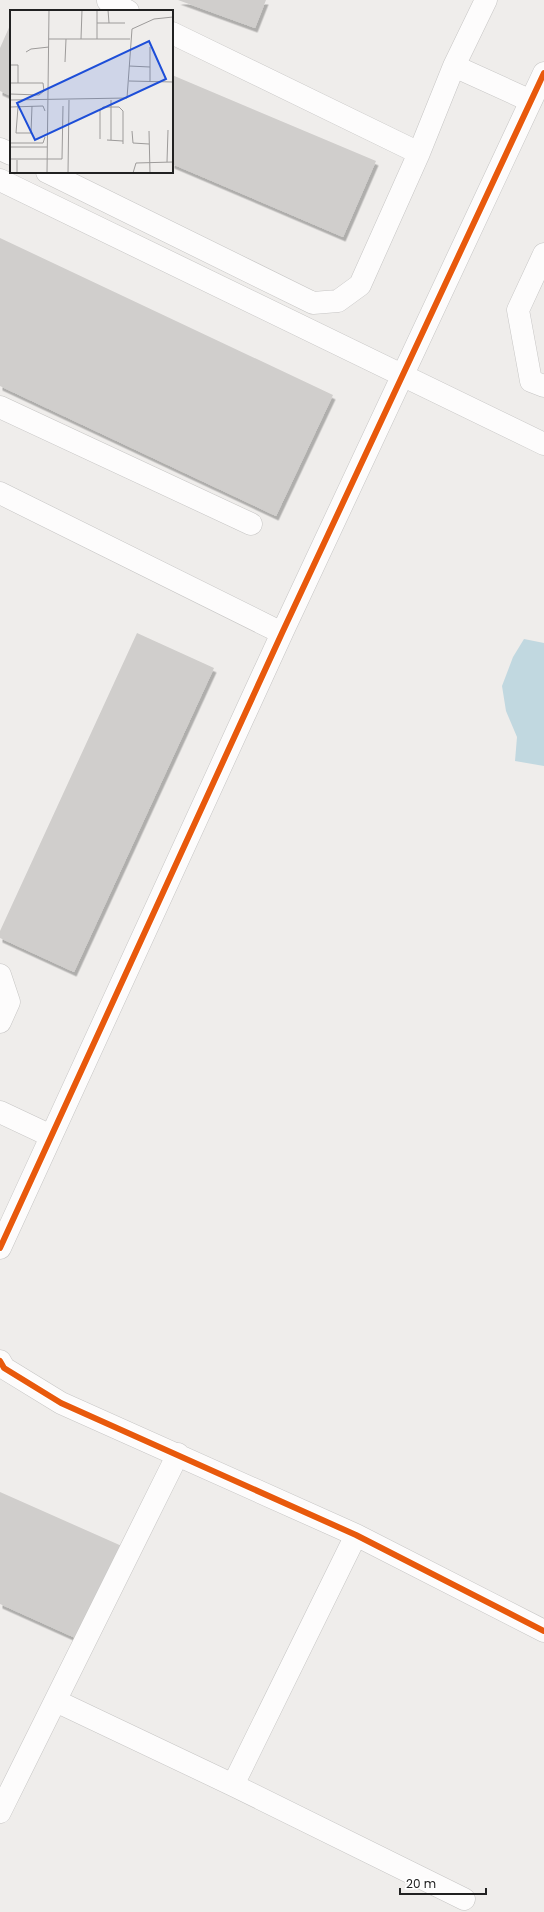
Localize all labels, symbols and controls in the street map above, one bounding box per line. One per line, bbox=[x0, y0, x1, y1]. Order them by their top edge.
inset map bbox=[10, 10, 173, 173]
scale bar bbox=[400, 1870, 486, 1896]
text: 20 m bbox=[406, 1875, 436, 1892]

